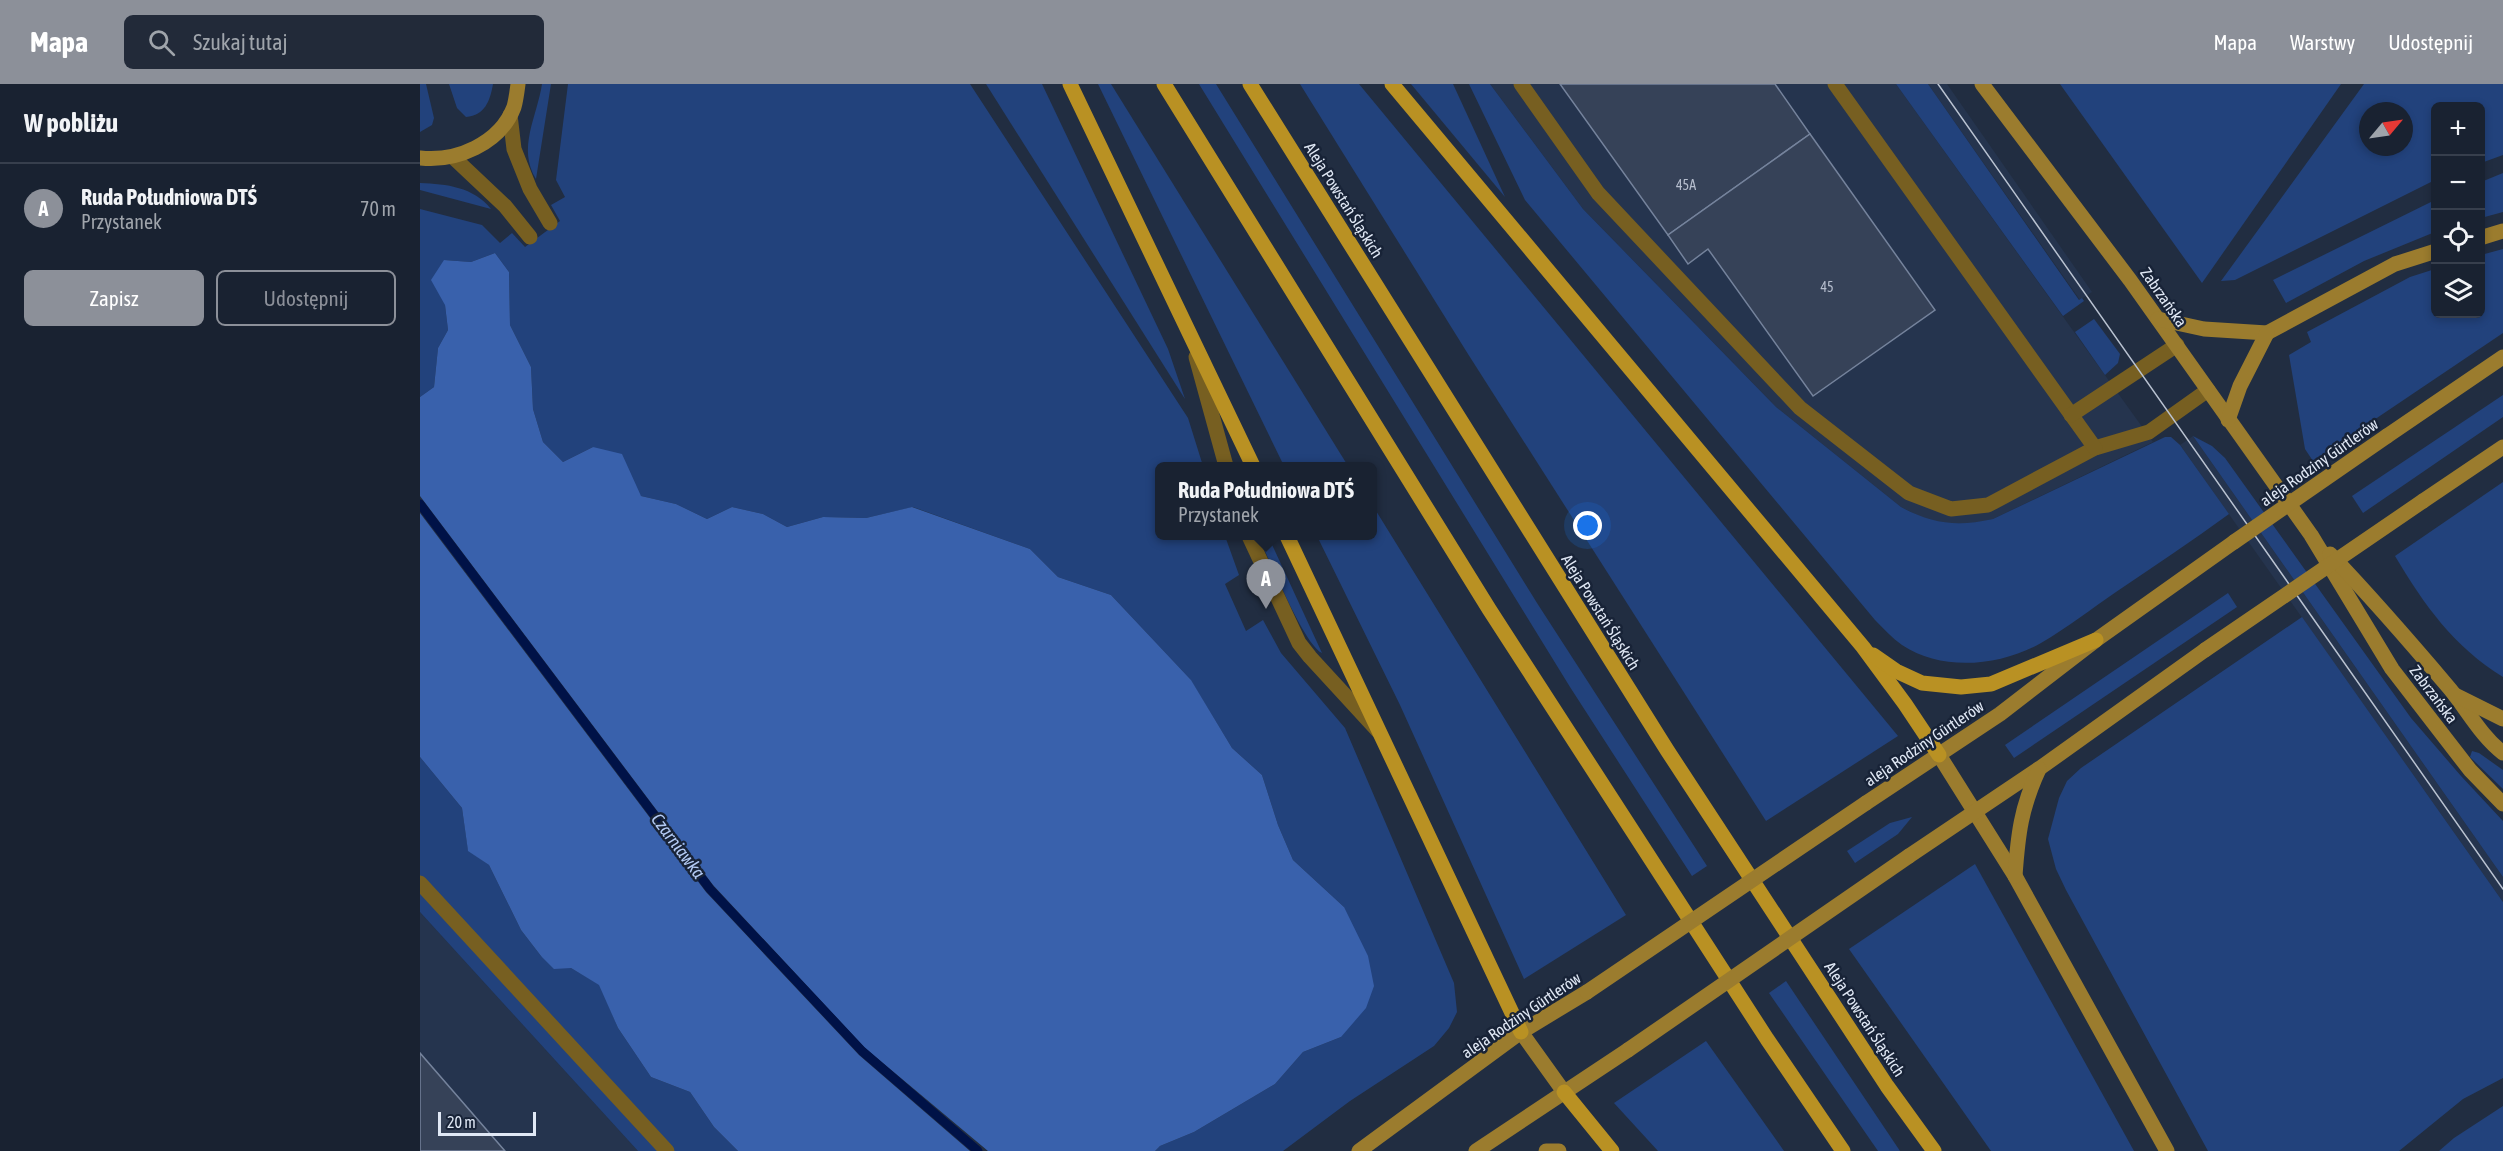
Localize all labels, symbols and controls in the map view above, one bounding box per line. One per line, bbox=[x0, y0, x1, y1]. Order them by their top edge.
search box bbox=[124, 15, 544, 69]
text: Mapa bbox=[30, 26, 88, 58]
icon: search bbox=[145, 26, 178, 59]
text: Szukaj tutaj bbox=[193, 29, 287, 55]
text: Mapa bbox=[2213, 30, 2257, 54]
text: Warstwy bbox=[2290, 30, 2355, 54]
text: Udostępnij bbox=[2388, 30, 2473, 54]
north arrow bbox=[2359, 102, 2413, 156]
map controls bbox=[2431, 102, 2485, 318]
button: + bbox=[2431, 102, 2485, 156]
text: W pobliżu bbox=[24, 108, 118, 138]
street label: Aleja Powstań Śląskich bbox=[1300, 138, 1388, 262]
button: − bbox=[2431, 156, 2485, 210]
house number: 45A bbox=[1676, 177, 1696, 193]
text: Ruda Południowa DTŚ bbox=[81, 184, 257, 210]
text: A bbox=[39, 197, 48, 220]
text: 70 m bbox=[360, 197, 396, 220]
text: Przystanek bbox=[81, 210, 162, 233]
button: locate bbox=[2431, 210, 2485, 264]
street label: Zabrzańska bbox=[2137, 264, 2191, 330]
button: layers bbox=[2431, 264, 2485, 318]
button: Zapisz bbox=[24, 270, 204, 326]
button: Udostępnij bbox=[216, 270, 396, 326]
house number: 45 bbox=[1820, 279, 1834, 295]
street label: aleja Rodziny Gürtlerów bbox=[2257, 414, 2382, 510]
popup bbox=[1155, 462, 1377, 540]
text: Ruda Południowa DTŚ bbox=[1178, 477, 1354, 503]
text: Przystanek bbox=[1178, 503, 1259, 526]
your location bbox=[1573, 511, 1602, 540]
street label: Aleja Powstań Śląskich bbox=[1557, 550, 1645, 674]
pin: A bbox=[1246, 560, 1286, 609]
street label: Zabrzańska bbox=[2406, 661, 2462, 727]
street label: aleja Rodziny Gürtlerów bbox=[1861, 696, 1988, 790]
water label: Czarniawka bbox=[647, 809, 710, 883]
street label: Aleja Powstań Śląskich bbox=[1820, 958, 1910, 1080]
street label: aleja Rodziny Gürtlerów bbox=[1458, 968, 1585, 1062]
scale bar bbox=[438, 1109, 536, 1136]
text: 20 m bbox=[447, 1113, 476, 1131]

